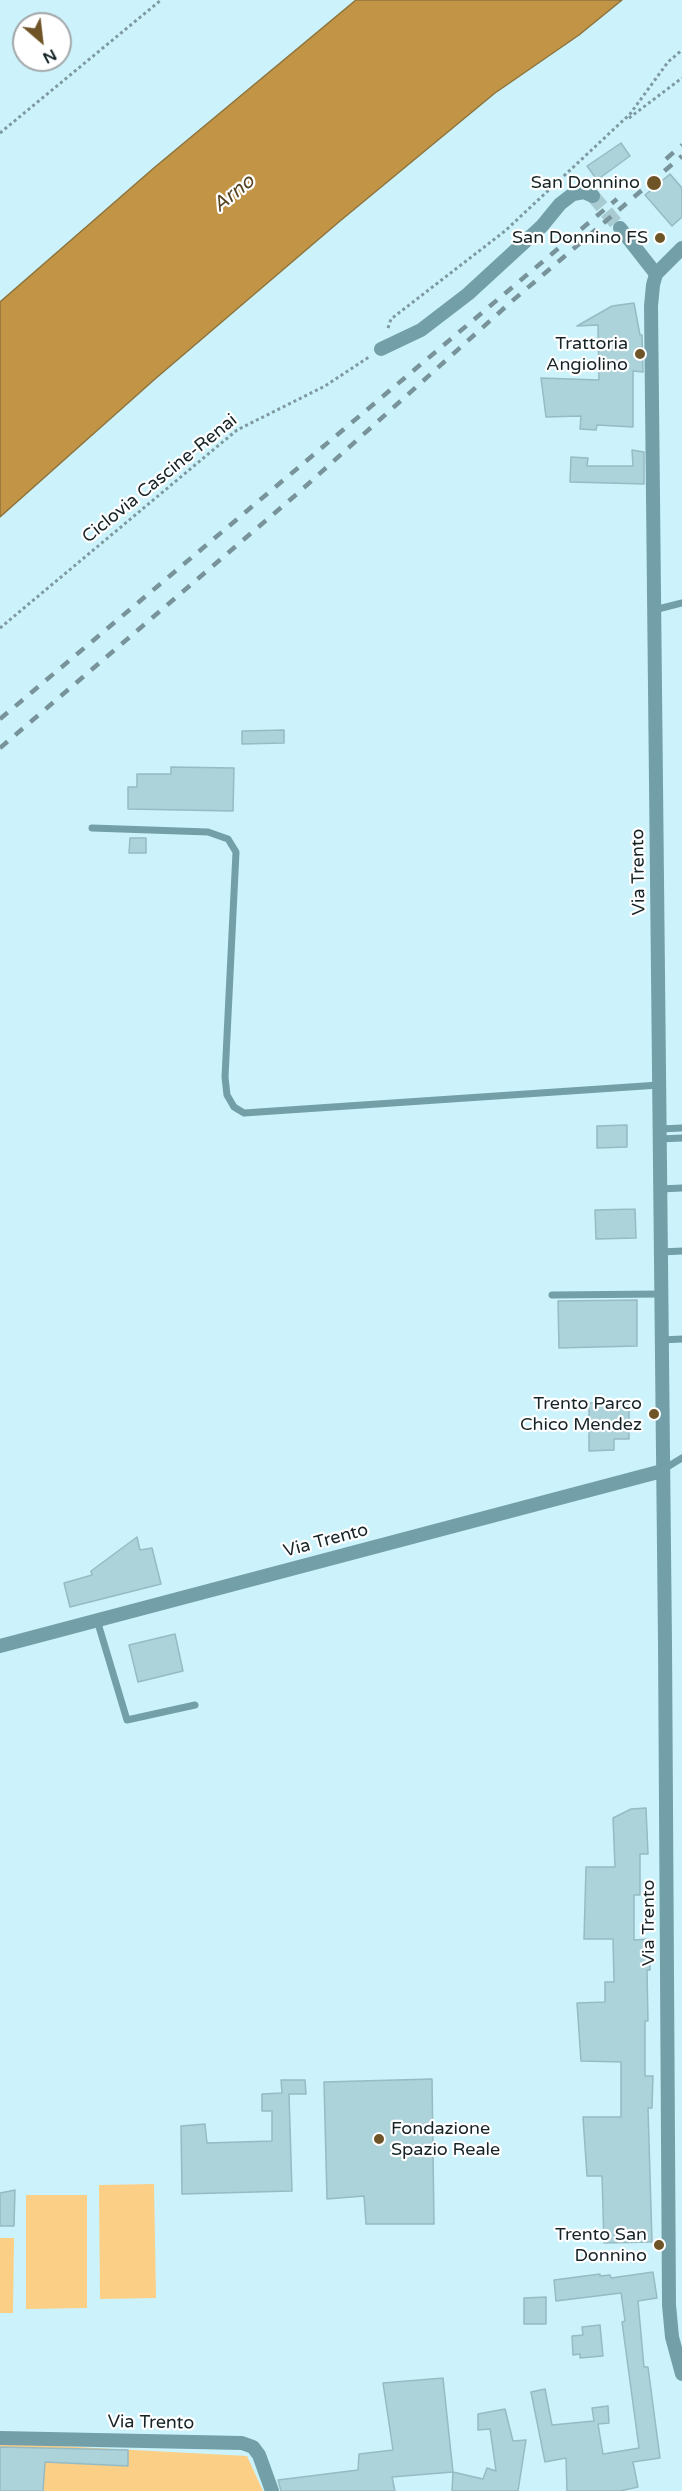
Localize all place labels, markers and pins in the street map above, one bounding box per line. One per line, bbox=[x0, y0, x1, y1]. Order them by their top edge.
place label: San Donnino bbox=[531, 172, 640, 194]
marker: San Donnino bbox=[645, 174, 663, 192]
place label: San Donnino FS bbox=[512, 227, 648, 249]
marker: San Donnino FS bbox=[653, 231, 667, 245]
place label: Trattoria Angiolino bbox=[546, 333, 628, 376]
marker: Trattoria Angiolino bbox=[633, 347, 647, 361]
place label: Trento Parco Chico Mendez bbox=[520, 1393, 642, 1436]
marker: Trento Parco Chico Mendez bbox=[647, 1407, 661, 1421]
place label: Fondazione Spazio Reale bbox=[391, 2118, 500, 2160]
marker: Fondazione Spazio Reale bbox=[372, 2132, 386, 2146]
place label: Trento San Donnino bbox=[555, 2224, 647, 2266]
marker: Trento San Donnino bbox=[652, 2238, 666, 2252]

